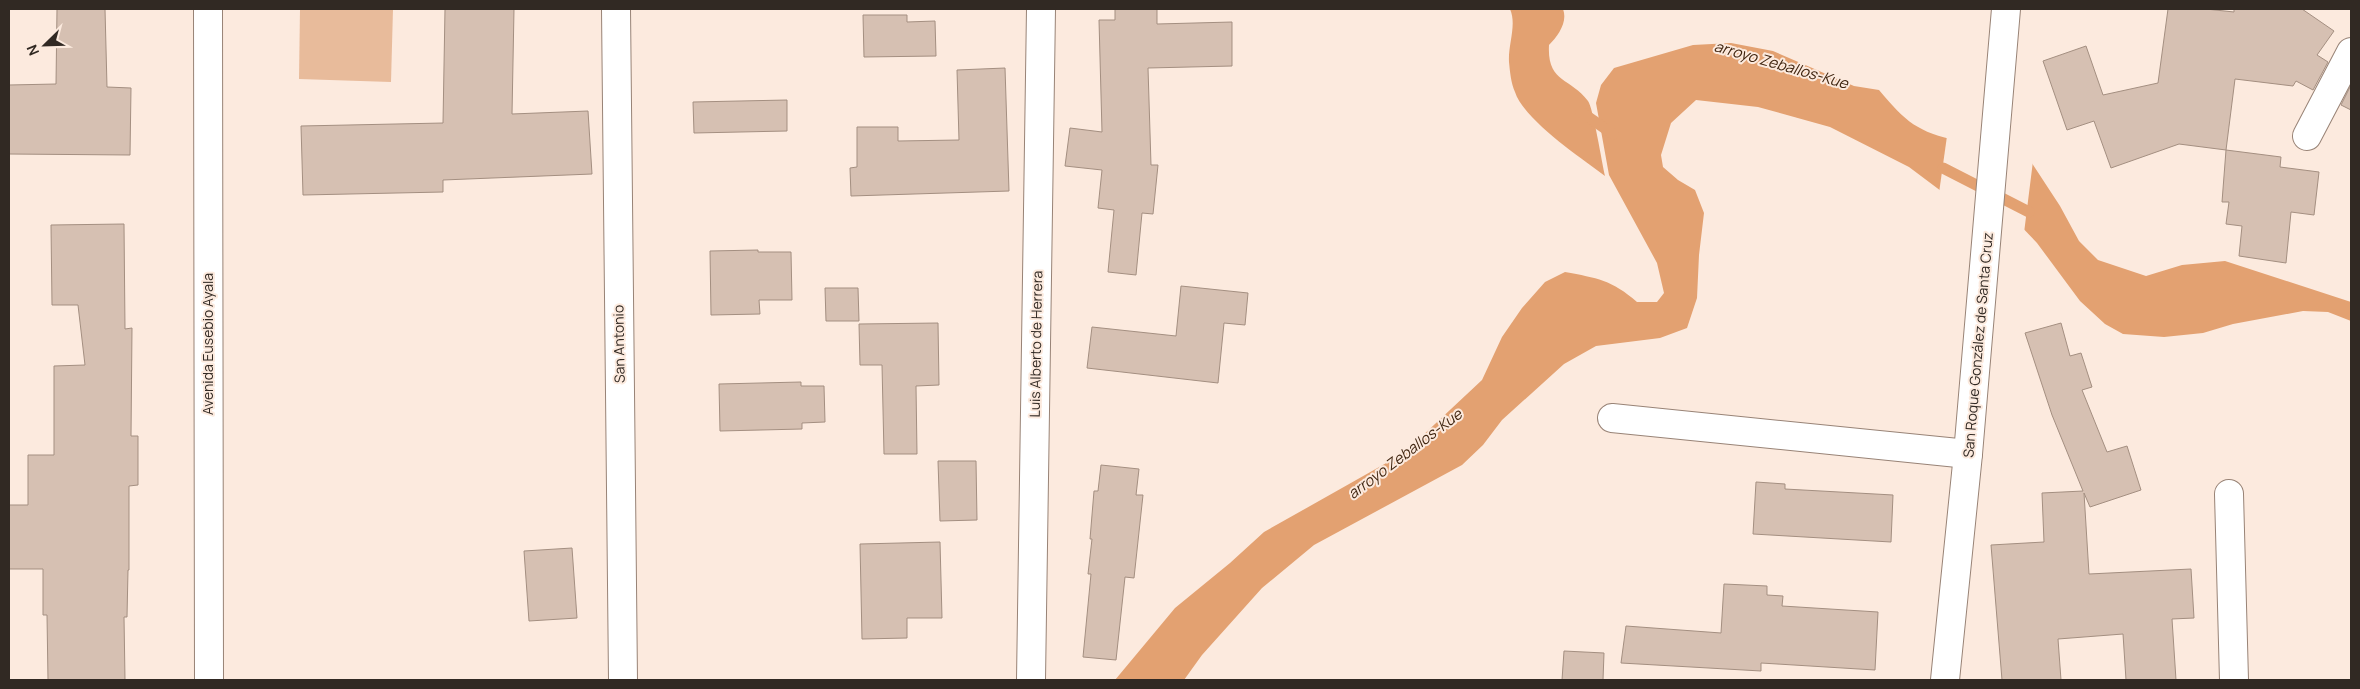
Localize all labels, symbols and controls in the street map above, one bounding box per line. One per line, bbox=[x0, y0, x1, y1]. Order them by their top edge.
north arrow bbox=[20, 20, 70, 70]
water label: arroyo Zeballos-Kue bbox=[1712, 35, 1852, 94]
text: N bbox=[22, 42, 43, 59]
street label: San Roque González de Santa Cruz bbox=[1958, 232, 1997, 458]
street label: Luis Alberto de Herrera bbox=[1025, 271, 1046, 417]
street label: Avenida Eusebio Ayala bbox=[198, 273, 217, 415]
street label: San Antonio bbox=[608, 305, 629, 383]
water label: arroyo Zeballos-Kue bbox=[1343, 403, 1467, 504]

